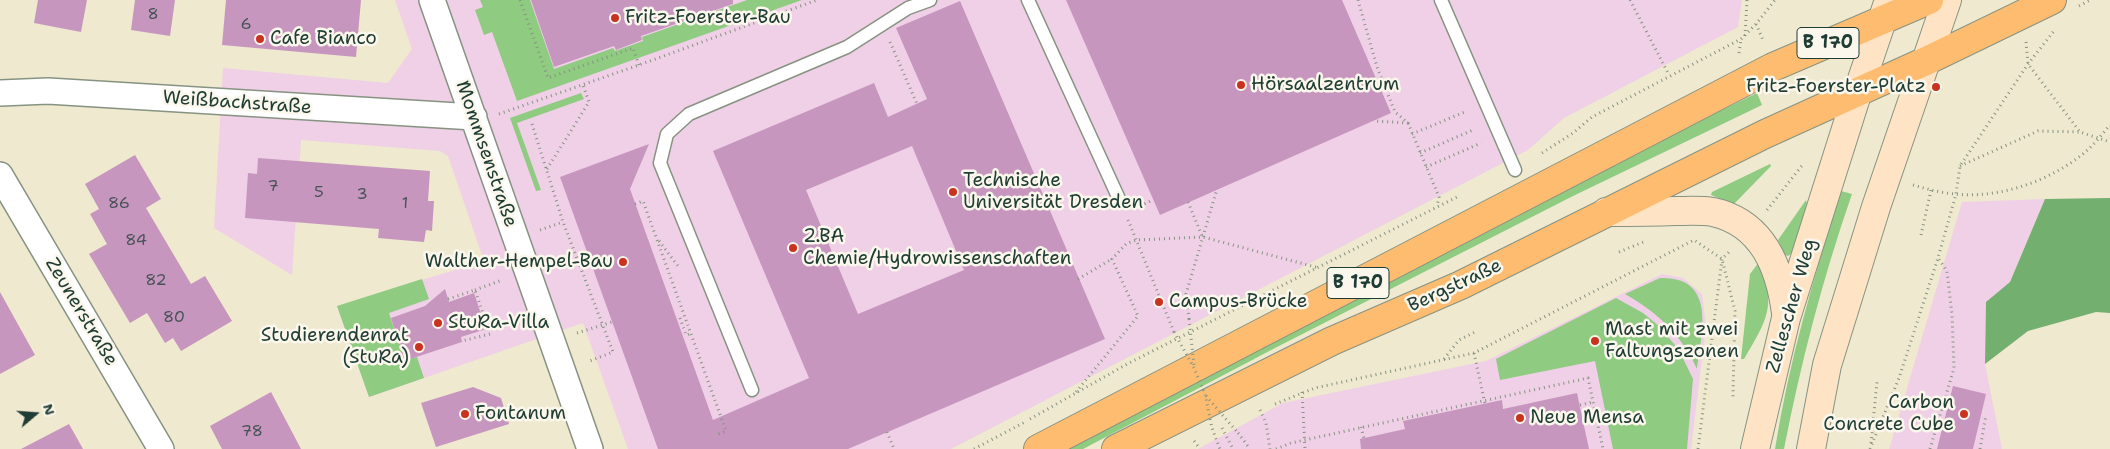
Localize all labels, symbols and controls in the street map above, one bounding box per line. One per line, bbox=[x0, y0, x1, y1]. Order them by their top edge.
house number: 8 bbox=[147, 5, 159, 25]
place label: Fritz-Foerster-Bau bbox=[625, 7, 791, 29]
marker: Fritz-Foerster-Bau bbox=[609, 12, 621, 24]
house number: 6 bbox=[240, 15, 252, 35]
place label: Cafe Bianco bbox=[270, 28, 377, 50]
road number: B 170 bbox=[1797, 28, 1859, 58]
marker: Cafe Bianco bbox=[254, 33, 266, 45]
place label: Hörsaalzentrum bbox=[1251, 74, 1399, 96]
place label: Fritz-Foerster-Platz bbox=[1746, 76, 1926, 98]
street label: Mommsenstraße bbox=[450, 78, 522, 230]
marker: Hörsaalzentrum bbox=[1235, 79, 1247, 91]
marker: Fritz-Foerster-Platz bbox=[1930, 81, 1942, 93]
street label: Weißbachstraße bbox=[162, 86, 312, 120]
place label: Technische Universität Dresden bbox=[963, 170, 1143, 214]
house number: 7 bbox=[267, 177, 279, 197]
house number: 5 bbox=[314, 183, 324, 203]
house number: 3 bbox=[356, 185, 368, 205]
marker: Technische Universität Dresden bbox=[947, 186, 959, 198]
house number: 86 bbox=[108, 194, 130, 214]
house number: 1 bbox=[402, 194, 408, 214]
place label: 2.BA Chemie/Hydrowissenschaften bbox=[803, 226, 1071, 270]
house number: 84 bbox=[125, 231, 147, 251]
street label: Zellescher Weg bbox=[1762, 236, 1822, 376]
marker: 2.BA Chemie/Hydrowissenschaften bbox=[787, 242, 799, 254]
place label: Walther-Hempel-Bau bbox=[425, 251, 613, 273]
street label: Zeunerstraße bbox=[40, 254, 122, 370]
street label: Bergstraße bbox=[1404, 254, 1506, 318]
marker: Walther-Hempel-Bau bbox=[617, 256, 629, 268]
road number: B 170 bbox=[1327, 268, 1389, 298]
house number: 82 bbox=[145, 271, 167, 291]
place label: Campus-Brücke bbox=[1169, 291, 1307, 313]
marker: Campus-Brücke bbox=[1153, 296, 1165, 308]
house number: 80 bbox=[163, 308, 185, 328]
place label: StuRa-Villa bbox=[448, 312, 549, 334]
marker: StuRa-Villa bbox=[432, 317, 444, 329]
place label: Mast mit zwei Faltungszonen bbox=[1605, 319, 1739, 363]
place label: Studierendenrat (StuRa) bbox=[261, 325, 409, 369]
marker: Mast mit zwei Faltungszonen bbox=[1589, 335, 1601, 347]
marker: Studierendenrat (StuRa) bbox=[413, 341, 425, 353]
north arrow bbox=[10, 389, 60, 439]
place label: Carbon Concrete Cube bbox=[1823, 392, 1954, 436]
text: N bbox=[39, 401, 60, 417]
place label: Fontanum bbox=[475, 403, 566, 425]
place label: Neue Mensa bbox=[1530, 407, 1644, 429]
marker: Fontanum bbox=[459, 408, 471, 420]
marker: Carbon Concrete Cube bbox=[1958, 408, 1970, 420]
marker: Neue Mensa bbox=[1514, 412, 1526, 424]
house number: 78 bbox=[241, 422, 263, 442]

